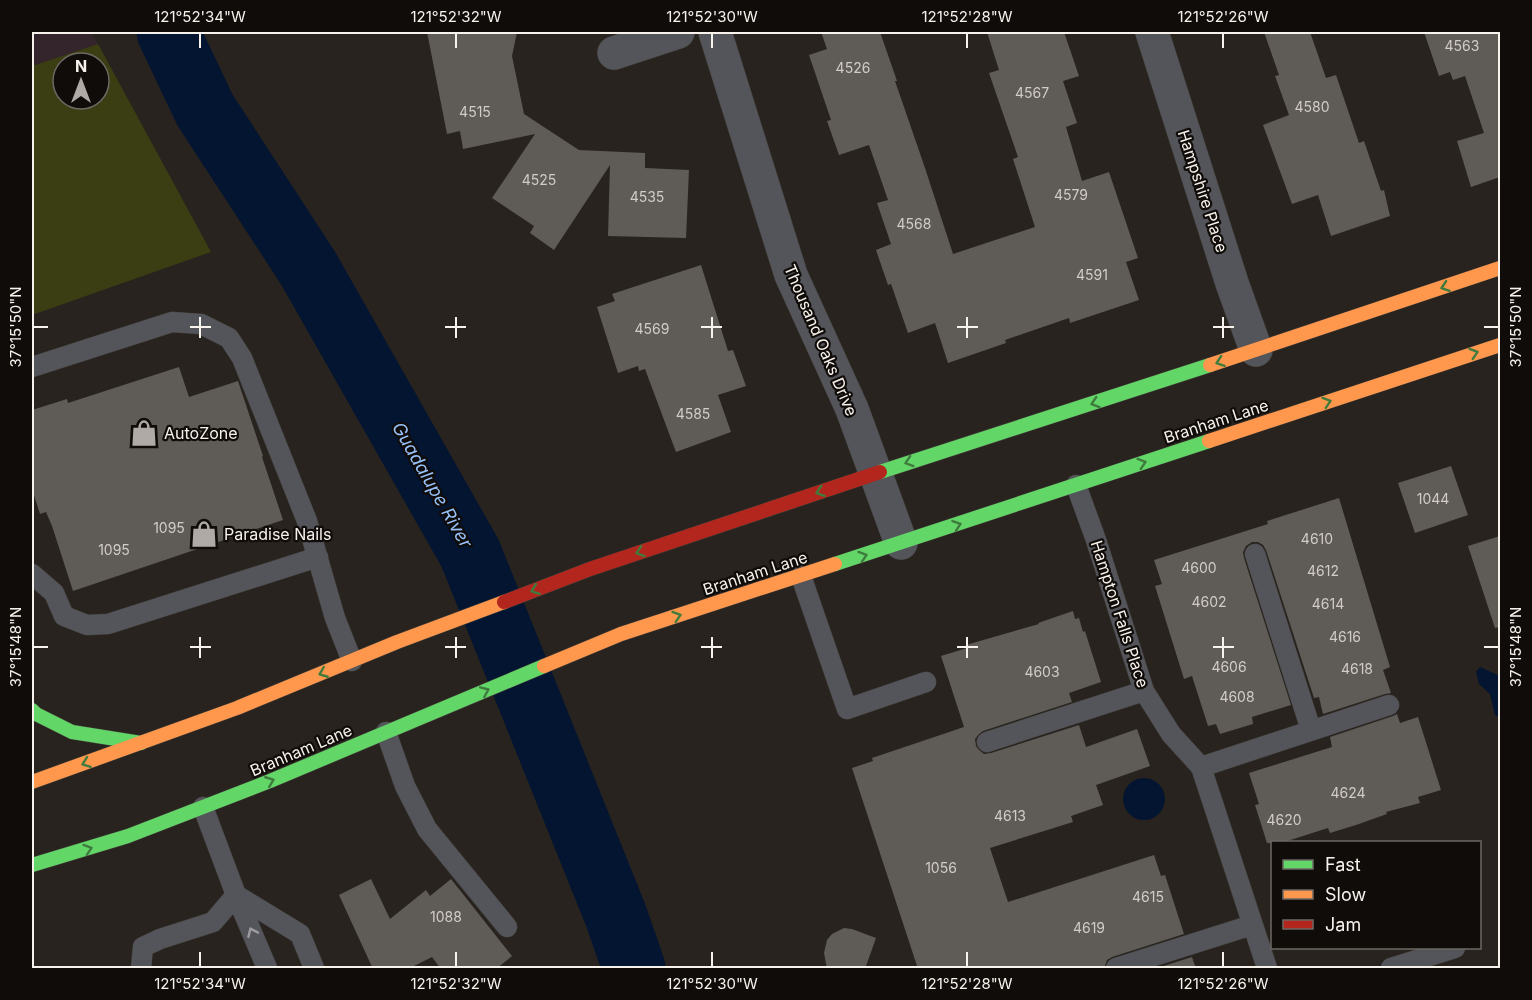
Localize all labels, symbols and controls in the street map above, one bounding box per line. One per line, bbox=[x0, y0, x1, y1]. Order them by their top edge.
text: 121°52'34"W bbox=[154, 7, 246, 26]
text: 121°52'32"W bbox=[410, 7, 502, 26]
text: 121°52'30"W bbox=[666, 7, 758, 26]
text: 121°52'28"W bbox=[921, 7, 1013, 26]
text: 121°52'26"W bbox=[1177, 7, 1269, 26]
house number: 4563 bbox=[1445, 37, 1479, 54]
north arrow bbox=[51, 51, 111, 111]
text: N bbox=[75, 56, 87, 76]
house number: 4526 bbox=[836, 59, 870, 76]
house number: 4567 bbox=[1015, 84, 1049, 101]
house number: 4580 bbox=[1294, 98, 1330, 115]
house number: 4515 bbox=[459, 103, 491, 120]
street label: Hampshire Place bbox=[1174, 127, 1232, 255]
house number: 4525 bbox=[522, 171, 556, 188]
house number: 4579 bbox=[1054, 186, 1088, 203]
house number: 4535 bbox=[630, 188, 664, 205]
house number: 4568 bbox=[897, 215, 931, 232]
street label: Thousand Oaks Drive bbox=[780, 261, 862, 419]
house number: 4591 bbox=[1076, 266, 1108, 283]
one-way arrow bbox=[1440, 280, 1451, 292]
text: 37°15'50"N bbox=[6, 286, 25, 368]
text: 37°15'50"N bbox=[1506, 286, 1525, 368]
house number: 4569 bbox=[635, 320, 669, 337]
one-way arrow bbox=[1468, 348, 1479, 360]
one-way arrow bbox=[1215, 355, 1226, 368]
street label: Branham Lane bbox=[1161, 395, 1271, 447]
one-way arrow bbox=[1090, 396, 1101, 408]
one-way arrow bbox=[1321, 396, 1332, 409]
house number: 4585 bbox=[676, 405, 710, 422]
shop icon: AutoZone bbox=[129, 418, 159, 448]
water label: Guadalupe River bbox=[388, 418, 478, 552]
place label: AutoZone bbox=[164, 423, 238, 443]
one-way arrow bbox=[904, 455, 915, 468]
one-way arrow bbox=[1136, 458, 1147, 470]
one-way arrow bbox=[815, 484, 826, 497]
house number: 1044 bbox=[1417, 490, 1449, 507]
house number: 1095 bbox=[153, 519, 185, 536]
shop icon: Paradise Nails bbox=[189, 519, 219, 549]
one-way arrow bbox=[951, 519, 962, 532]
place label: Paradise Nails bbox=[224, 524, 331, 544]
house number: 4610 bbox=[1301, 530, 1333, 547]
street label: Hampton Falls Place bbox=[1087, 538, 1153, 690]
house number: 1095 bbox=[98, 541, 130, 558]
one-way arrow bbox=[635, 545, 646, 557]
street label: Branham Lane bbox=[700, 547, 810, 599]
one-way arrow bbox=[857, 551, 868, 563]
house number: 4600 bbox=[1181, 559, 1217, 576]
house number: 4612 bbox=[1307, 562, 1339, 579]
one-way arrow bbox=[531, 582, 541, 595]
house number: 4602 bbox=[1191, 593, 1227, 610]
house number: 4614 bbox=[1312, 595, 1344, 612]
text: 37°15'48"N bbox=[6, 607, 25, 687]
text: 37°15'48"N bbox=[1506, 607, 1525, 687]
one-way arrow bbox=[671, 611, 682, 623]
house number: 4616 bbox=[1329, 628, 1361, 645]
house number: 4606 bbox=[1211, 658, 1247, 675]
house number: 4618 bbox=[1341, 660, 1373, 677]
house number: 4603 bbox=[1024, 663, 1060, 680]
one-way arrow bbox=[318, 666, 329, 678]
one-way arrow bbox=[478, 686, 489, 698]
house number: 4608 bbox=[1219, 688, 1255, 705]
street label: Branham Lane bbox=[247, 720, 355, 780]
one-way arrow bbox=[81, 755, 92, 768]
one-way arrow bbox=[264, 776, 275, 788]
house number: 4624 bbox=[1330, 784, 1366, 801]
house number: 4613 bbox=[994, 807, 1026, 824]
house number: 4620 bbox=[1266, 811, 1302, 828]
legend bbox=[1271, 841, 1481, 949]
one-way arrow bbox=[82, 844, 93, 856]
text: Fast bbox=[1325, 854, 1361, 875]
house number: 1056 bbox=[925, 859, 957, 876]
text: Slow bbox=[1325, 884, 1366, 905]
house number: 4615 bbox=[1132, 888, 1164, 905]
house number: 1088 bbox=[430, 908, 462, 925]
text: Jam bbox=[1325, 914, 1361, 935]
house number: 4619 bbox=[1073, 919, 1105, 936]
one-way arrow bbox=[247, 927, 259, 938]
text: 121°52'34"W bbox=[154, 974, 246, 993]
text: 121°52'32"W bbox=[410, 974, 502, 993]
text: 121°52'30"W bbox=[666, 974, 758, 993]
text: 121°52'28"W bbox=[921, 974, 1013, 993]
text: 121°52'26"W bbox=[1177, 974, 1269, 993]

